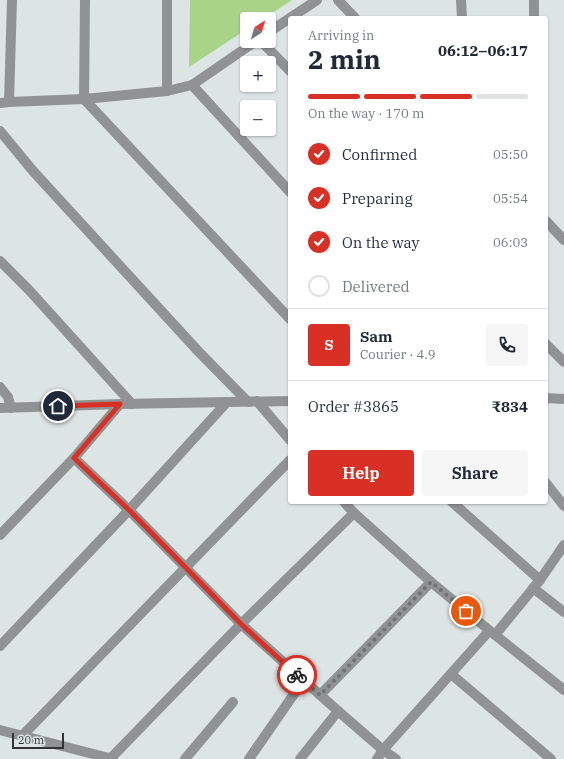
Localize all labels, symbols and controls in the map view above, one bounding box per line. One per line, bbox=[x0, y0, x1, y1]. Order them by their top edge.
north arrow bbox=[240, 12, 276, 48]
map controls bbox=[240, 12, 276, 136]
text: Arriving in bbox=[308, 27, 374, 44]
text: 06:12–06:17 bbox=[438, 41, 528, 60]
text: 2 min bbox=[308, 42, 381, 76]
button: + bbox=[240, 56, 276, 92]
button: − bbox=[240, 100, 276, 136]
text: On the way · 170 m bbox=[308, 105, 424, 122]
icon: check bbox=[308, 143, 330, 165]
text: Confirmed bbox=[342, 145, 417, 164]
text: 05:50 bbox=[493, 146, 528, 163]
icon: check bbox=[308, 187, 330, 209]
text: Preparing bbox=[342, 189, 413, 208]
text: 05:54 bbox=[493, 190, 528, 207]
icon: check bbox=[308, 231, 330, 253]
text: On the way bbox=[342, 233, 420, 252]
text: 06:03 bbox=[493, 234, 528, 251]
text: Delivered bbox=[342, 277, 410, 296]
button: phone bbox=[486, 324, 528, 366]
text: Sam bbox=[360, 327, 393, 346]
text: S bbox=[324, 335, 334, 354]
text: Courier · 4.9 bbox=[360, 346, 436, 363]
pin bbox=[41, 389, 75, 423]
icon: home bbox=[47, 395, 69, 417]
text: Order #3865 bbox=[308, 397, 399, 416]
text: ₹834 bbox=[491, 397, 528, 416]
button: Help bbox=[308, 450, 414, 496]
button: Share bbox=[422, 450, 528, 496]
pin bbox=[449, 594, 483, 628]
icon: bag bbox=[455, 600, 477, 622]
courier bbox=[277, 655, 317, 695]
icon: bike bbox=[286, 664, 308, 686]
scale bar bbox=[12, 731, 64, 750]
text: 20 m bbox=[18, 733, 44, 747]

